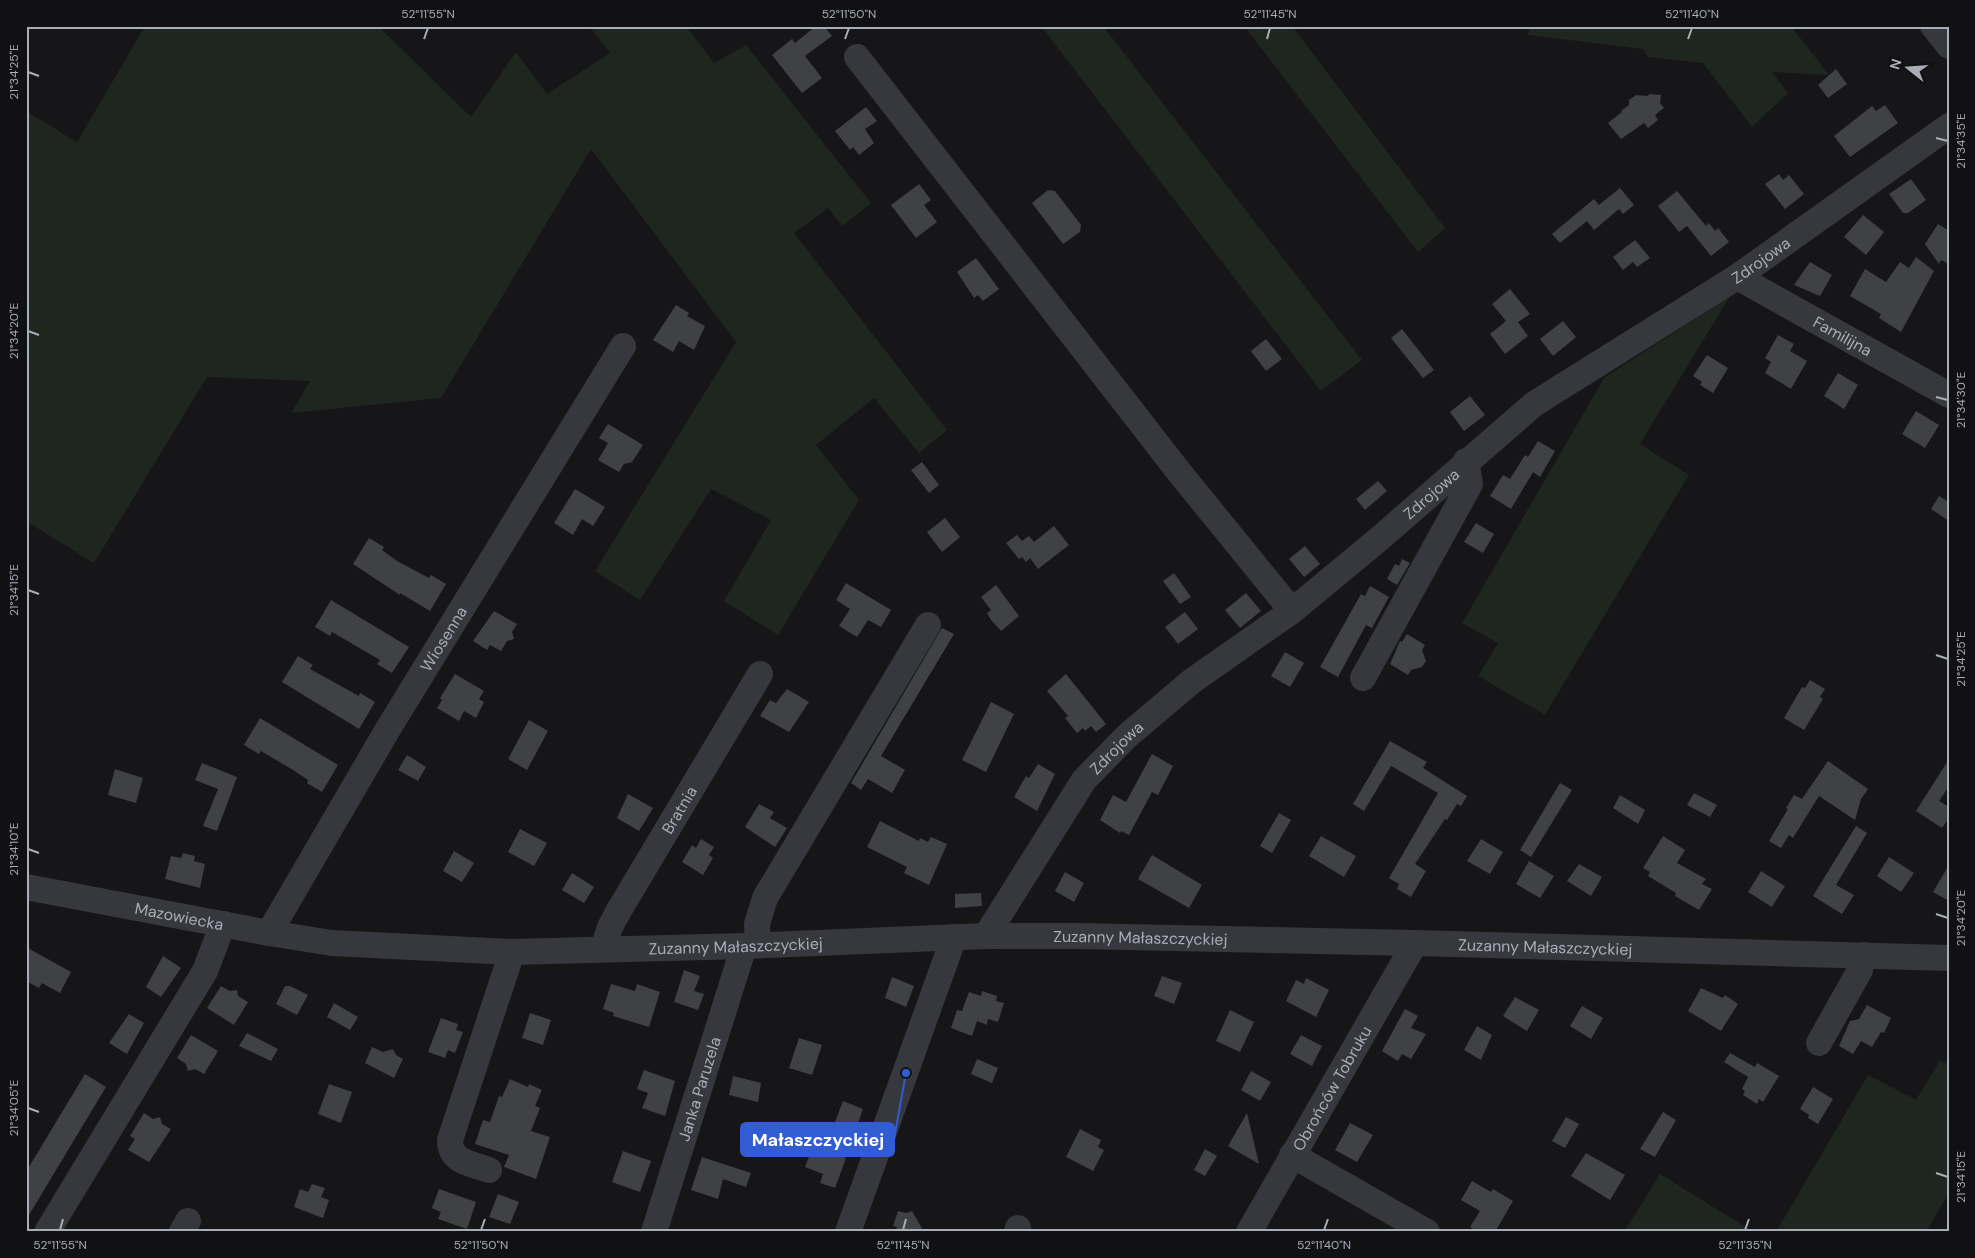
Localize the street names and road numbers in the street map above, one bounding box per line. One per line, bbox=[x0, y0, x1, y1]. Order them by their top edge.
street label: Zdrojowa bbox=[1728, 232, 1795, 289]
street label: Familijna bbox=[1809, 312, 1876, 361]
street label: Zdrojowa bbox=[1399, 464, 1464, 524]
street label: Wiosenna bbox=[416, 602, 472, 676]
street label: Zdrojowa bbox=[1085, 717, 1148, 779]
street label: Bratnia bbox=[657, 782, 702, 838]
street label: Mazowiecka bbox=[133, 898, 225, 935]
street label: Zuzanny Małaszczyckiej bbox=[1053, 926, 1228, 950]
street label: Zuzanny Małaszczyckiej bbox=[648, 933, 823, 959]
street label: Zuzanny Małaszczyckiej bbox=[1458, 934, 1633, 960]
street label: Obrońców Tobruku bbox=[1288, 1022, 1376, 1155]
street label: Janka Paruzela bbox=[673, 1034, 726, 1144]

